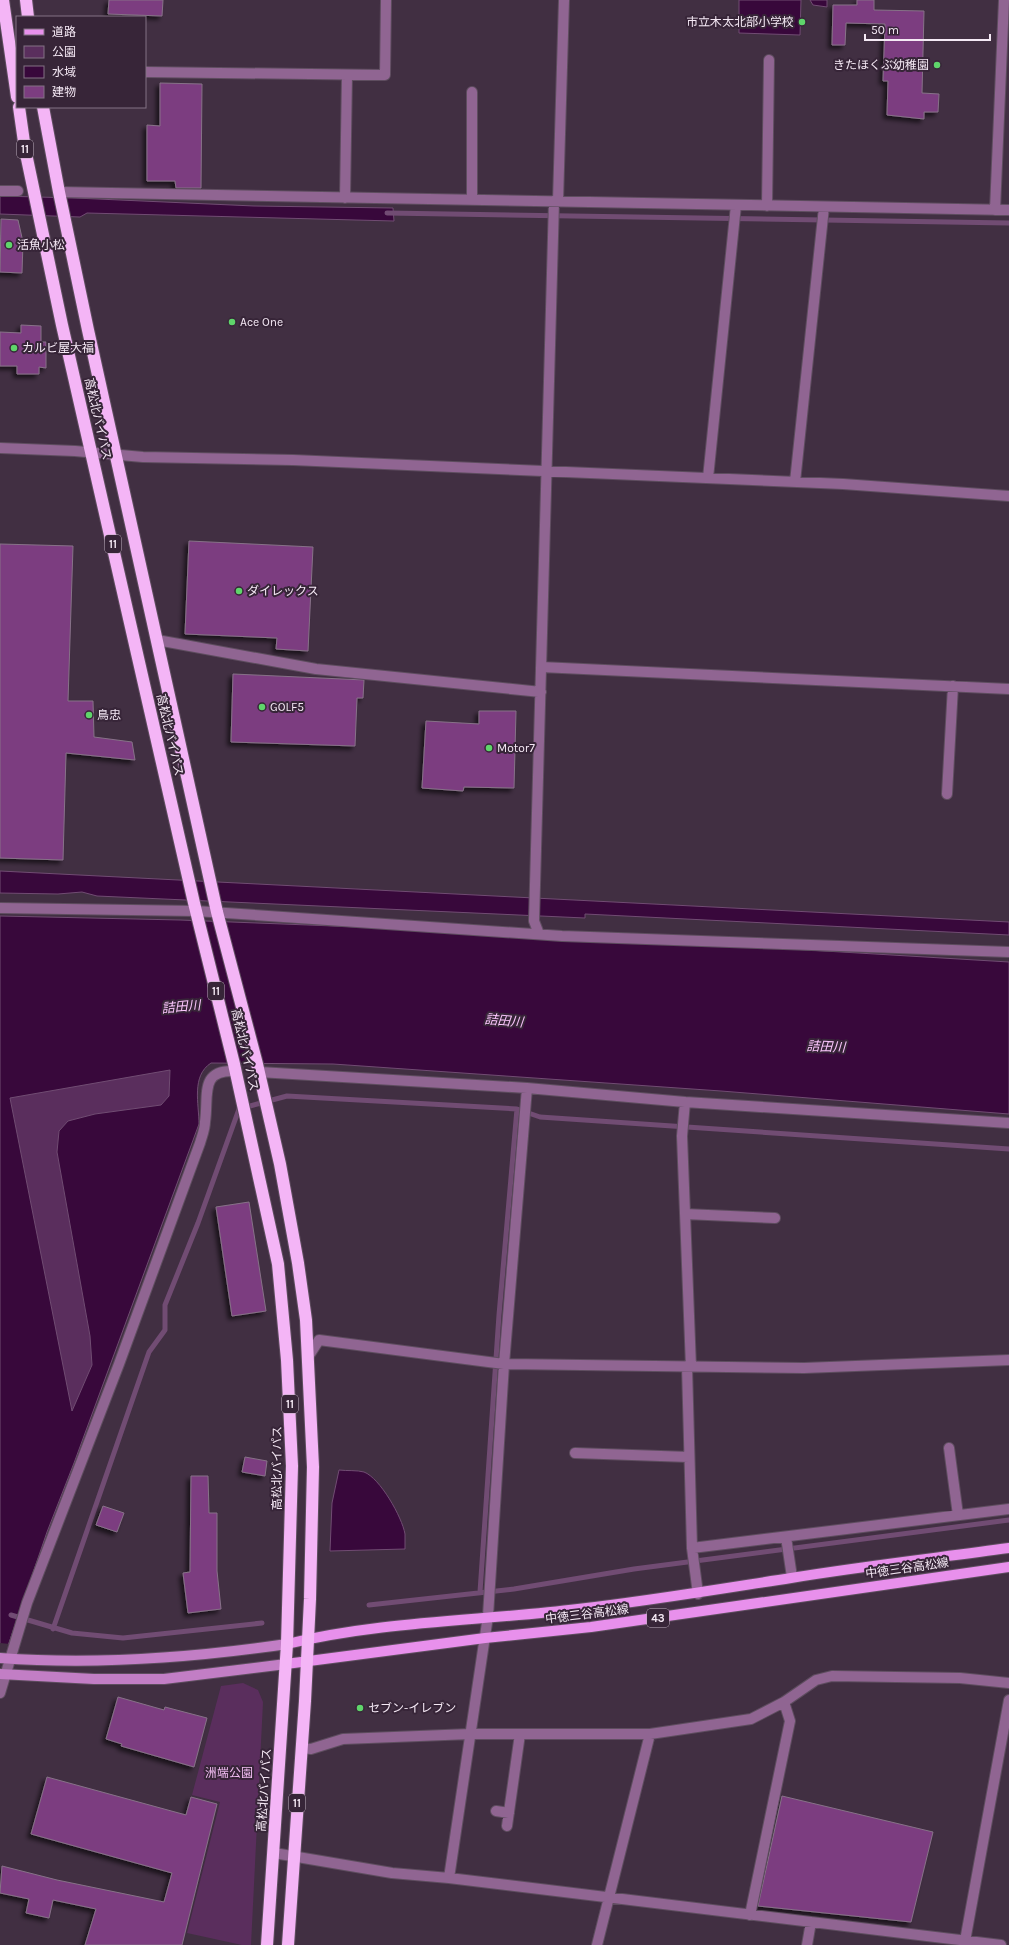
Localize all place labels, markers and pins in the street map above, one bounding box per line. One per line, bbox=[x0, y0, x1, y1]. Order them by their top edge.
place label: 市立木太北部小学校 bbox=[686, 15, 794, 29]
marker: 市立木太北部小学校 bbox=[797, 17, 807, 27]
place label: きたほくぶ幼稚園 bbox=[833, 58, 929, 72]
marker: きたほくぶ幼稚園 bbox=[932, 60, 942, 70]
place label: 活魚小松 bbox=[17, 238, 65, 252]
marker: 活魚小松 bbox=[4, 240, 14, 250]
place label: Ace One bbox=[240, 315, 283, 329]
marker: Ace One bbox=[227, 317, 237, 327]
place label: カルビ屋大福 bbox=[22, 341, 94, 355]
marker: カルビ屋大福 bbox=[9, 343, 19, 353]
place label: ダイレックス bbox=[247, 584, 319, 598]
marker: ダイレックス bbox=[234, 586, 244, 596]
place label: GOLF5 bbox=[270, 700, 304, 714]
marker: GOLF5 bbox=[257, 702, 267, 712]
place label: 鳥忠 bbox=[97, 708, 121, 722]
marker: 鳥忠 bbox=[84, 710, 94, 720]
place label: Motor7 bbox=[497, 741, 535, 755]
marker: Motor7 bbox=[484, 743, 494, 753]
place label: セブン-イレブン bbox=[368, 1701, 456, 1715]
marker: セブン-イレブン bbox=[355, 1703, 365, 1713]

